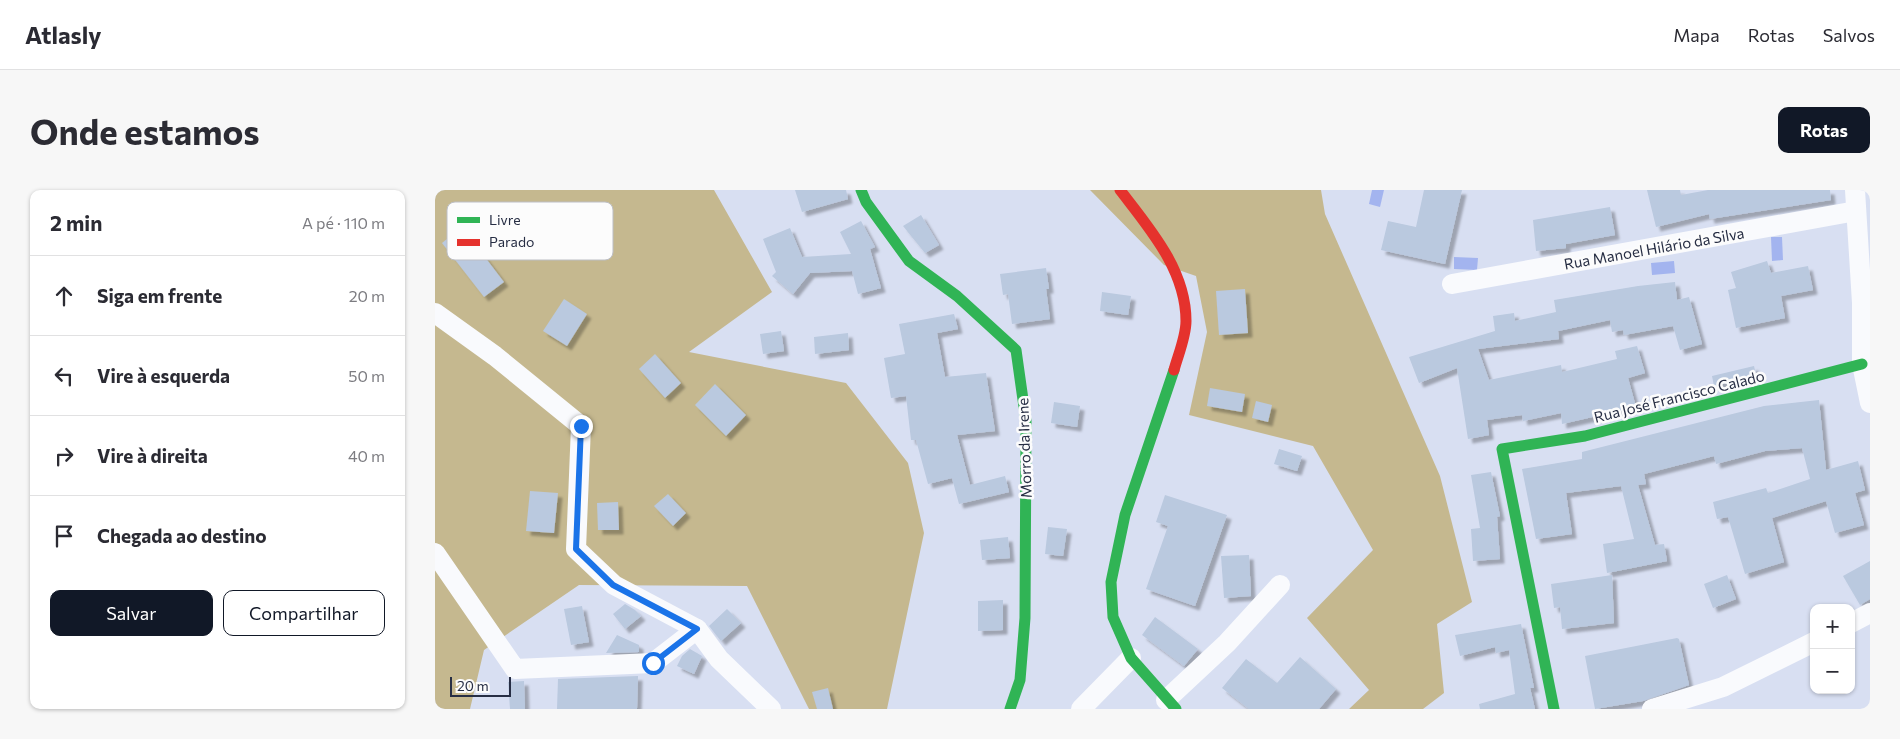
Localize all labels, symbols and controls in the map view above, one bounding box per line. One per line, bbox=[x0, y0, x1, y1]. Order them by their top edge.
text: Atlasly bbox=[25, 20, 102, 49]
text: Mapa bbox=[1673, 24, 1720, 46]
text: Rotas bbox=[1748, 24, 1795, 46]
text: Salvos bbox=[1823, 24, 1875, 46]
button: Rotas bbox=[1778, 107, 1870, 153]
text: Onde estamos bbox=[30, 109, 260, 152]
legend bbox=[447, 202, 613, 260]
text: 2 min bbox=[50, 210, 102, 235]
text: Livre bbox=[489, 211, 521, 228]
text: A pé · 110 m bbox=[302, 213, 385, 232]
street label: Rua Manoel Hilário da Silva bbox=[1562, 223, 1746, 273]
text: Parado bbox=[489, 233, 534, 250]
icon: ahead bbox=[50, 282, 78, 310]
text: Siga em frente bbox=[97, 284, 222, 307]
text: 20 m bbox=[349, 286, 385, 305]
icon: left bbox=[50, 362, 78, 390]
text: Vire à esquerda bbox=[97, 364, 230, 387]
text: 50 m bbox=[348, 366, 385, 385]
street label: Rua José Francisco Calado bbox=[1592, 366, 1766, 426]
street label: Morro da Irene bbox=[1013, 397, 1035, 499]
route end bbox=[570, 415, 593, 438]
icon: right bbox=[50, 442, 78, 470]
text: Vire à direita bbox=[97, 444, 208, 467]
text: 40 m bbox=[348, 446, 385, 465]
icon: arrive bbox=[50, 522, 78, 550]
text: Chegada ao destino bbox=[97, 524, 267, 547]
button: Salvar bbox=[50, 590, 213, 636]
button: Compartilhar bbox=[223, 590, 385, 636]
map controls bbox=[1810, 604, 1855, 694]
button: + bbox=[1810, 604, 1855, 649]
button: − bbox=[1810, 649, 1855, 694]
route start bbox=[642, 652, 665, 675]
scale bar bbox=[450, 674, 511, 697]
text: 20 m bbox=[457, 677, 489, 694]

